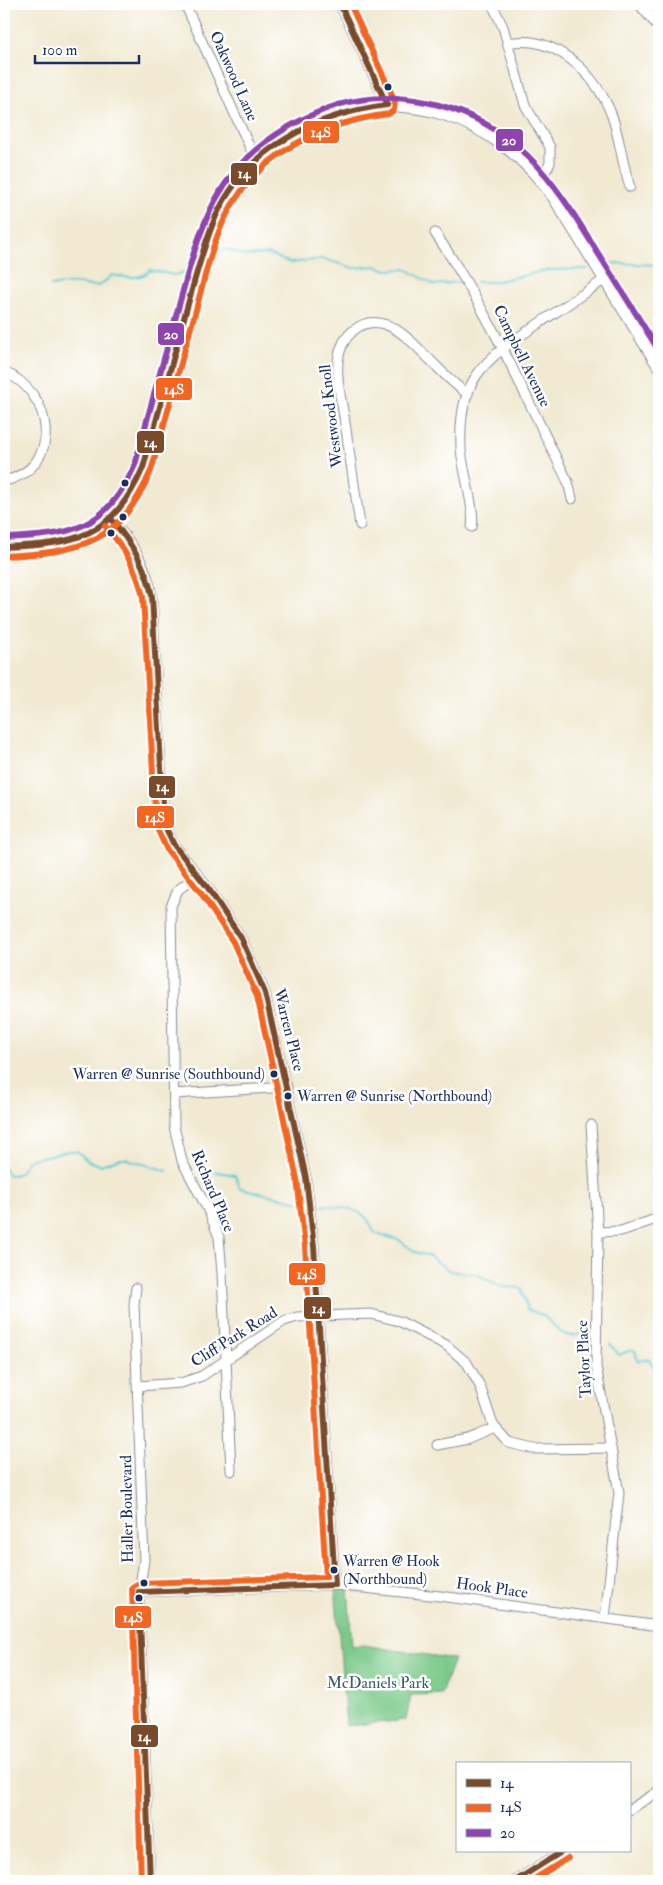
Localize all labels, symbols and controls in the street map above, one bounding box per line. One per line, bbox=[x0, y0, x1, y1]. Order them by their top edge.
street label: Oakwood Lane bbox=[205, 28, 263, 124]
scale bar bbox=[35, 32, 139, 64]
text: 100 m bbox=[42, 41, 78, 60]
unlabelled marker bbox=[383, 82, 393, 92]
line badge: 14S bbox=[302, 120, 340, 144]
text: 14S bbox=[311, 124, 331, 141]
line badge: 20 bbox=[495, 128, 524, 152]
text: 20 bbox=[502, 132, 516, 149]
line badge: 14 bbox=[230, 162, 258, 186]
text: 14 bbox=[238, 165, 252, 182]
street label: Campbell Avenue bbox=[488, 302, 555, 411]
line badge: 20 bbox=[157, 322, 185, 346]
text: 20 bbox=[164, 326, 178, 343]
street label: Westwood Knoll bbox=[315, 363, 347, 470]
line badge: 14S bbox=[155, 377, 193, 401]
text: 14S bbox=[164, 381, 184, 398]
line badge: 14 bbox=[136, 430, 165, 454]
text: 14 bbox=[144, 434, 158, 451]
unlabelled marker bbox=[120, 478, 130, 488]
unlabelled marker bbox=[118, 512, 128, 522]
unlabelled marker bbox=[106, 528, 116, 538]
line badge: 14 bbox=[148, 775, 176, 799]
text: 14 bbox=[156, 778, 170, 795]
line badge: 14S bbox=[136, 805, 175, 829]
text: 14S bbox=[145, 809, 165, 826]
street label: Warren Place bbox=[269, 985, 309, 1074]
place label: Warren @ Sunrise (Southbound) bbox=[72, 1065, 265, 1084]
marker: Warren @ Sunrise (Southbound) bbox=[269, 1069, 279, 1079]
place label: Warren @ Sunrise (Northbound) bbox=[296, 1087, 492, 1106]
marker: Warren @ Sunrise (Northbound) bbox=[283, 1091, 293, 1101]
street label: Richard Place bbox=[187, 1147, 239, 1235]
line badge: 14S bbox=[288, 1262, 326, 1286]
text: 14S bbox=[297, 1266, 317, 1283]
line badge: 14 bbox=[303, 1296, 332, 1320]
text: 14 bbox=[312, 1300, 326, 1317]
street label: Cliff Park Road bbox=[187, 1302, 281, 1372]
street label: Taylor Place bbox=[572, 1319, 596, 1398]
street label: Haller Boulevard bbox=[116, 1455, 138, 1563]
place label: Warren @ Hook (Northbound) bbox=[342, 1552, 440, 1589]
marker: Warren @ Hook (Northbound) bbox=[329, 1565, 339, 1575]
street label: Hook Place bbox=[455, 1573, 530, 1603]
unlabelled marker bbox=[139, 1578, 149, 1588]
unlabelled marker bbox=[134, 1593, 144, 1603]
line badge: 14S bbox=[114, 1605, 152, 1629]
text: 14S bbox=[123, 1609, 143, 1626]
park label: McDaniels Park bbox=[327, 1673, 430, 1693]
line badge: 14 bbox=[130, 1724, 159, 1748]
text: 14 bbox=[138, 1728, 152, 1745]
legend bbox=[456, 1762, 630, 1852]
text: 14 bbox=[500, 1774, 514, 1793]
text: 14S bbox=[500, 1798, 522, 1817]
text: 20 bbox=[500, 1824, 515, 1843]

